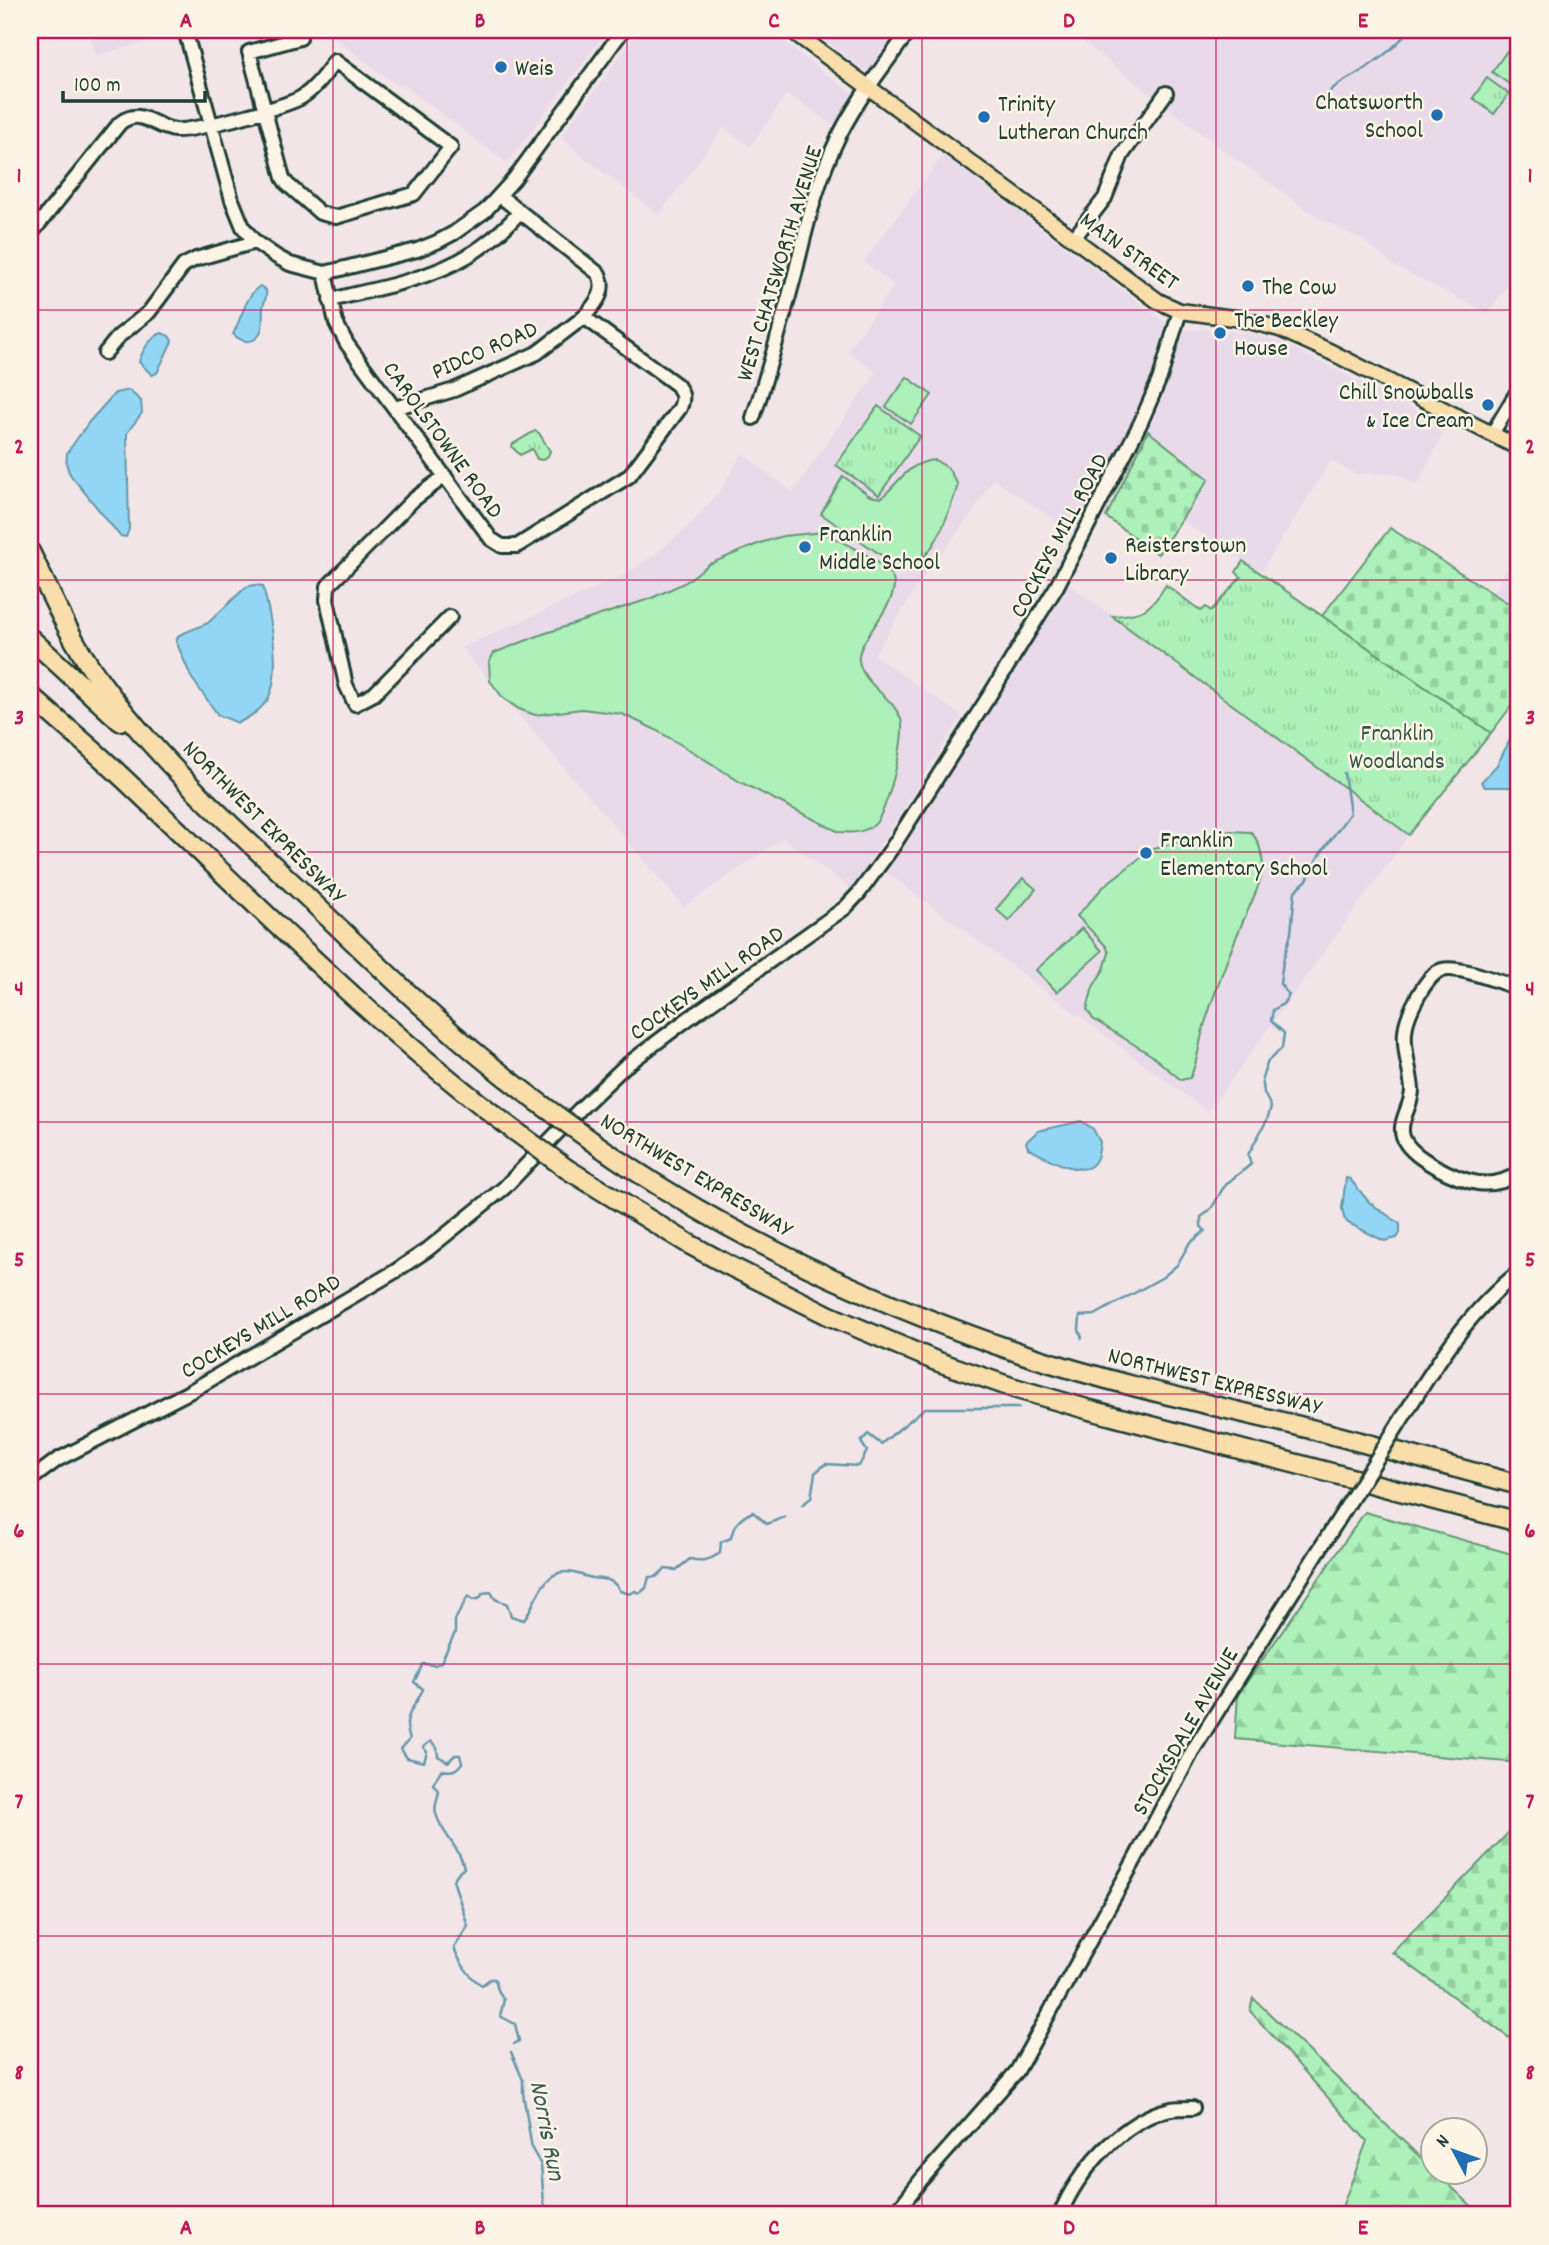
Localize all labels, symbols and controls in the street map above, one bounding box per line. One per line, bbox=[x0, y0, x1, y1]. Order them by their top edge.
text: A bbox=[180, 6, 192, 39]
text: B bbox=[475, 6, 486, 39]
text: C bbox=[768, 6, 780, 39]
text: D bbox=[1063, 6, 1075, 39]
text: E bbox=[1358, 6, 1369, 39]
place label: Weis bbox=[515, 53, 554, 87]
marker: Weis bbox=[493, 59, 509, 75]
scale bar bbox=[63, 60, 205, 104]
text: 100 m bbox=[74, 72, 121, 102]
place label: Chatsworth School bbox=[1315, 87, 1423, 149]
place label: Trinity Lutheran Church bbox=[998, 89, 1148, 151]
marker: Chatsworth School bbox=[1429, 107, 1445, 123]
marker: Trinity Lutheran Church bbox=[976, 109, 992, 125]
street label: WEST CHATSWORTH AVENUE bbox=[729, 142, 833, 386]
text: 1 bbox=[16, 161, 22, 194]
text: 1 bbox=[1527, 161, 1533, 194]
street label: MAIN STREET bbox=[1072, 205, 1185, 300]
place label: The Cow bbox=[1262, 272, 1337, 306]
marker: The Cow bbox=[1240, 278, 1256, 294]
place label: The Beckley House bbox=[1234, 305, 1339, 367]
street label: PIDCO ROAD bbox=[427, 313, 544, 390]
marker: The Beckley House bbox=[1212, 325, 1228, 341]
street label: CAROLSTOWNE ROAD bbox=[373, 355, 510, 526]
place label: Chill Snowballs & Ice Cream bbox=[1339, 377, 1474, 439]
marker: Chill Snowballs & Ice Cream bbox=[1480, 397, 1496, 413]
text: 2 bbox=[14, 432, 24, 465]
text: 2 bbox=[1525, 432, 1535, 465]
street label: COCKEYS MILL ROAD bbox=[1003, 448, 1118, 625]
place label: Franklin Middle School bbox=[819, 519, 940, 581]
place label: Reisterstown Library bbox=[1125, 530, 1246, 592]
marker: Franklin Middle School bbox=[797, 539, 813, 555]
marker: Reisterstown Library bbox=[1103, 550, 1119, 566]
text: 3 bbox=[14, 703, 24, 736]
text: 3 bbox=[1525, 703, 1535, 736]
park label: Franklin Woodlands bbox=[1349, 718, 1445, 780]
street label: NORTHWEST EXPRESSWAY bbox=[173, 734, 353, 914]
place label: Franklin Elementary School bbox=[1160, 825, 1328, 887]
marker: Franklin Elementary School bbox=[1138, 845, 1154, 861]
street label: COCKEYS MILL ROAD bbox=[623, 918, 792, 1051]
text: 4 bbox=[14, 974, 24, 1007]
text: 4 bbox=[1525, 974, 1535, 1007]
street label: NORTHWEST EXPRESSWAY bbox=[593, 1106, 799, 1248]
text: 5 bbox=[14, 1245, 24, 1278]
text: 5 bbox=[1525, 1245, 1535, 1278]
street label: COCKEYS MILL ROAD bbox=[175, 1266, 348, 1389]
street label: NORTHWEST EXPRESSWAY bbox=[1104, 1340, 1326, 1426]
text: 6 bbox=[13, 1516, 25, 1549]
text: 6 bbox=[1524, 1516, 1536, 1549]
street label: STOCKSDALE AVENUE bbox=[1125, 1642, 1249, 1823]
text: 7 bbox=[15, 1787, 24, 1820]
text: 7 bbox=[1526, 1787, 1535, 1820]
text: 8 bbox=[14, 2058, 24, 2091]
text: 8 bbox=[1525, 2058, 1535, 2091]
water label: Norris Run bbox=[518, 2077, 574, 2185]
north arrow bbox=[1420, 2116, 1490, 2186]
text: N bbox=[1431, 2130, 1457, 2155]
text: A bbox=[180, 2213, 192, 2245]
text: B bbox=[475, 2213, 486, 2245]
text: C bbox=[768, 2213, 780, 2245]
text: D bbox=[1063, 2213, 1075, 2245]
text: E bbox=[1358, 2213, 1369, 2245]

